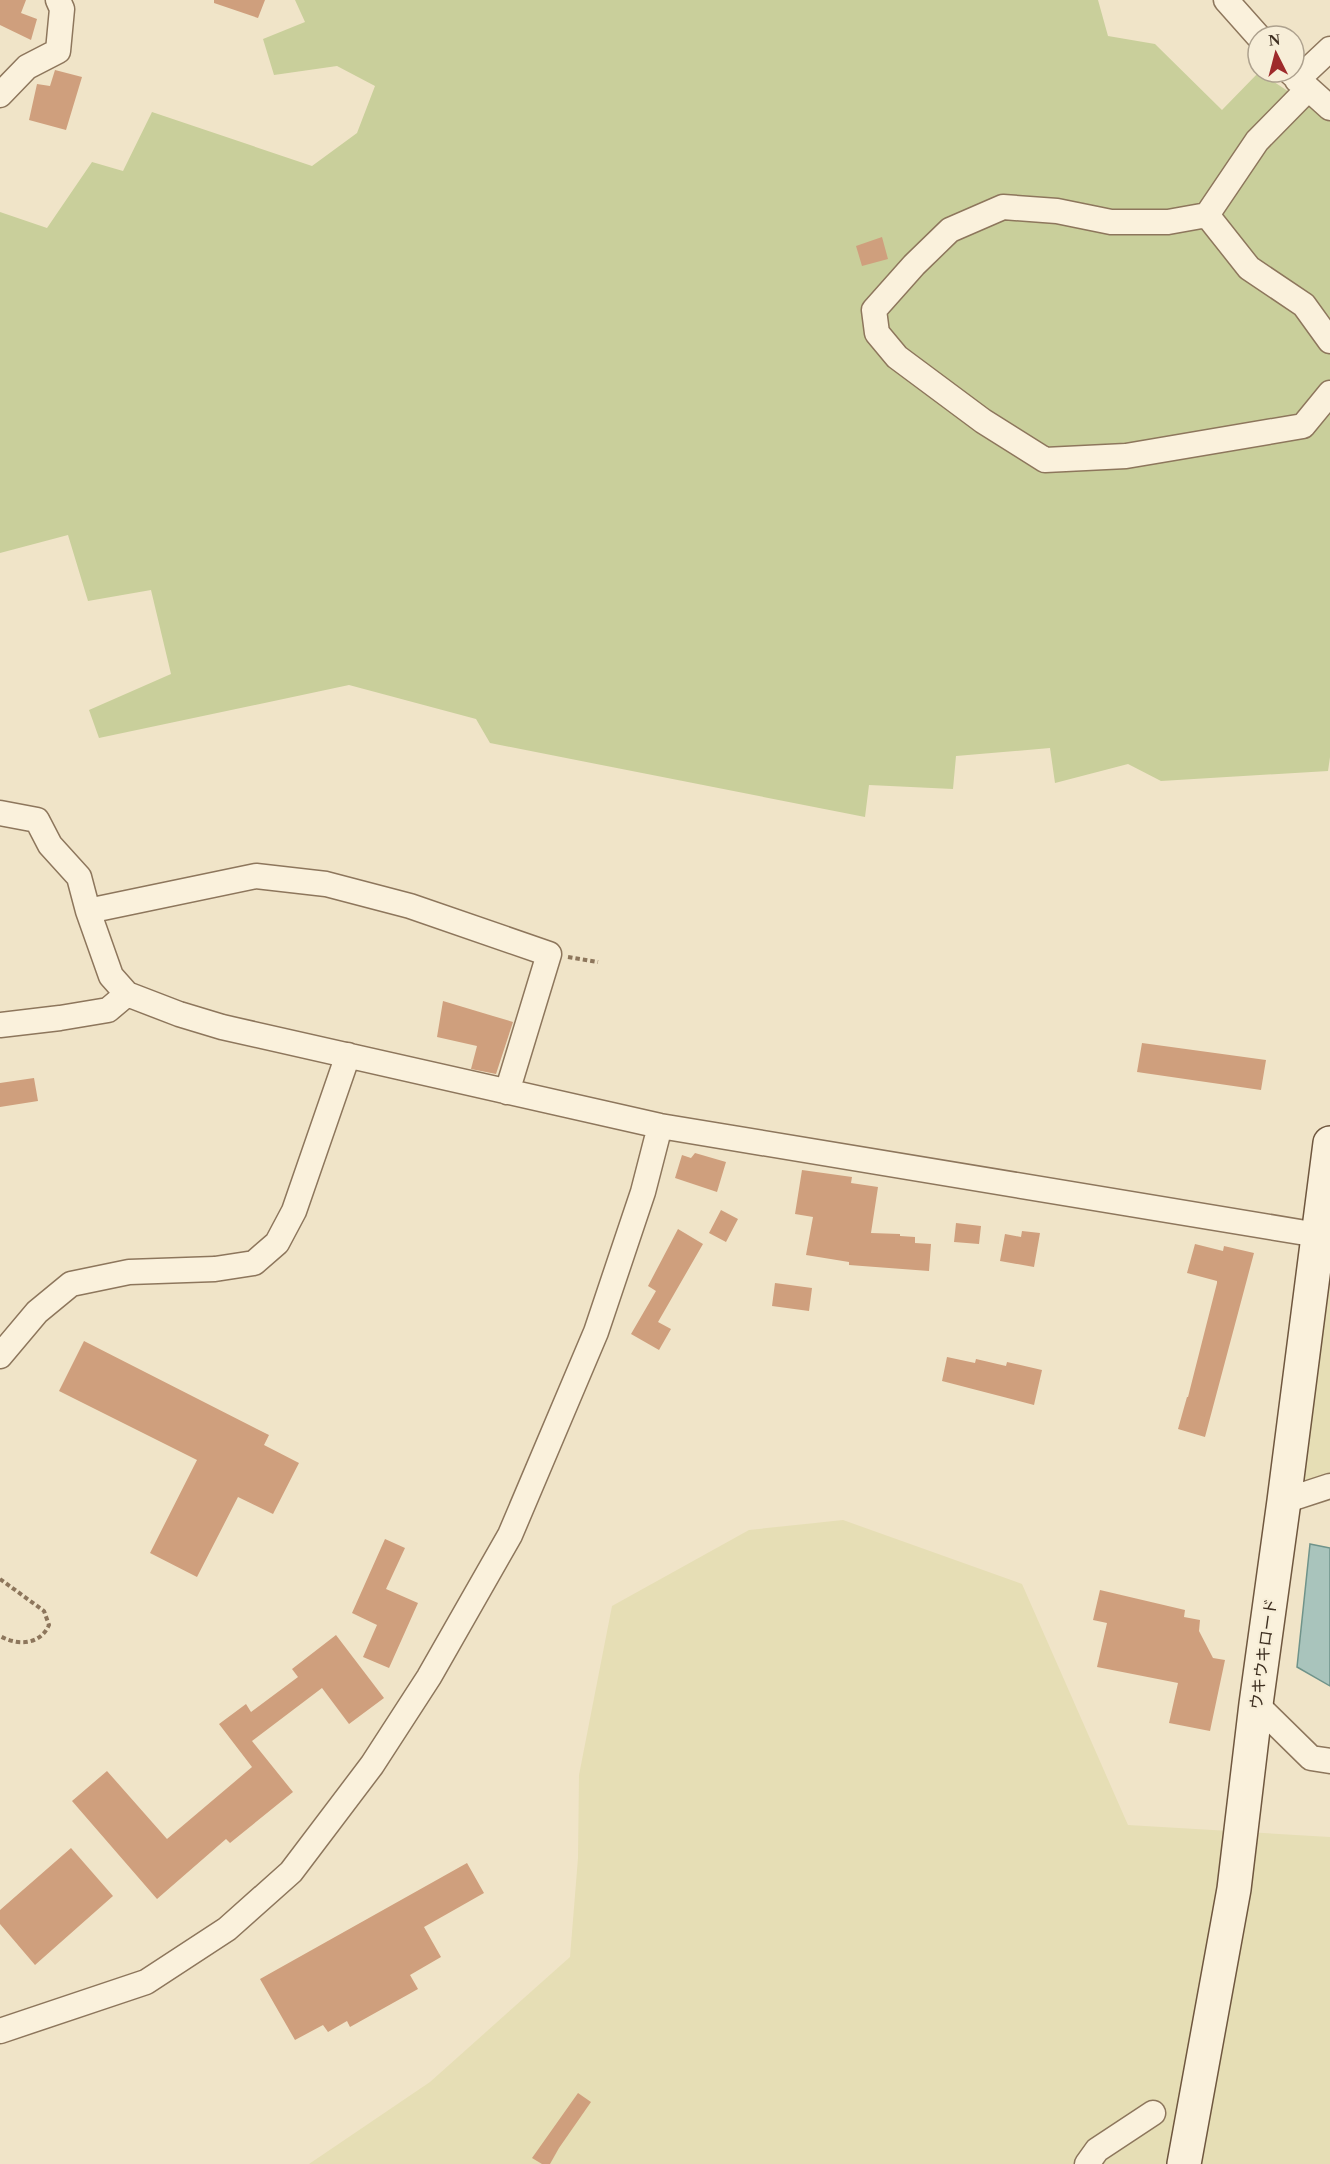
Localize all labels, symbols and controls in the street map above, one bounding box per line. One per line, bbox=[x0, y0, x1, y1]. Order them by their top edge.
north arrow bbox=[1246, 24, 1306, 84]
text: N bbox=[1268, 30, 1282, 49]
street label: ウキウキロード bbox=[1247, 1597, 1280, 1711]

